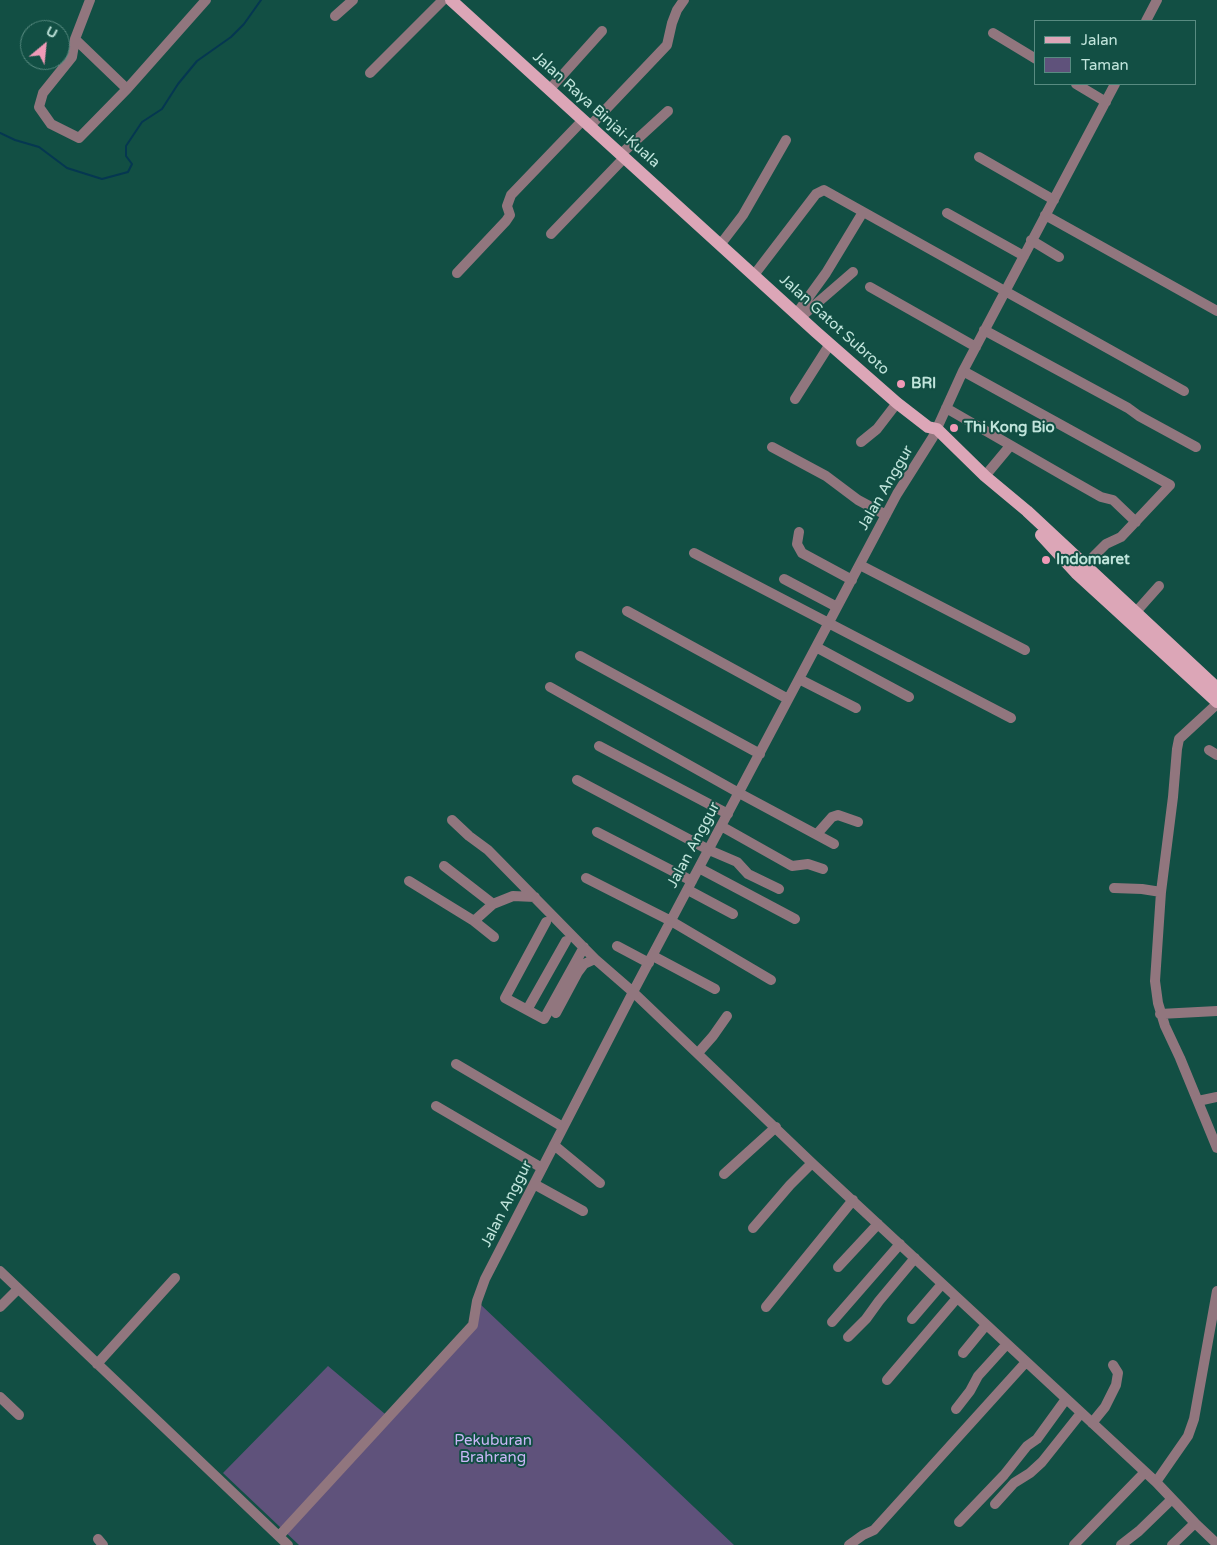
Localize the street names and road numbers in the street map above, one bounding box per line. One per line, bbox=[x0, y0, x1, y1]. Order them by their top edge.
street label: Jalan Raya Binjai-Kuala bbox=[529, 48, 663, 172]
street label: Jalan Gatot Subroto bbox=[775, 271, 893, 379]
street label: Jalan Anggur bbox=[855, 443, 917, 533]
street label: Jalan Anggur bbox=[664, 799, 724, 891]
street label: Jalan Anggur bbox=[477, 1158, 537, 1250]

